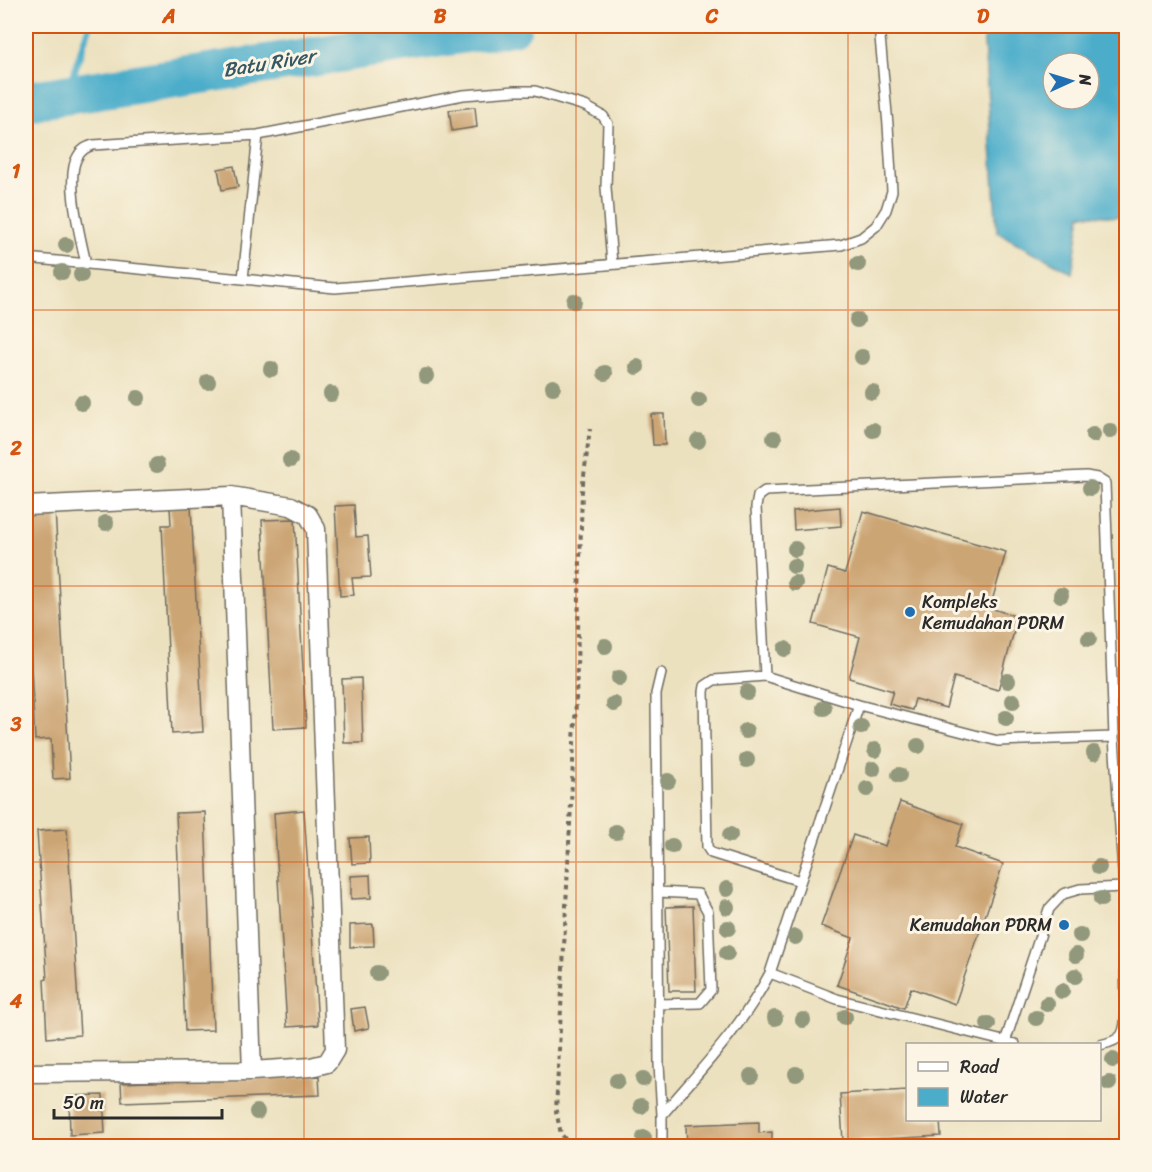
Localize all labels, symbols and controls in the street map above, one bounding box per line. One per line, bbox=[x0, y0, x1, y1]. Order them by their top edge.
text: A bbox=[161, 0, 176, 34]
text: B bbox=[434, 0, 447, 34]
text: C bbox=[705, 0, 719, 34]
text: D bbox=[977, 0, 990, 34]
water label: Batu River bbox=[220, 38, 321, 88]
north arrow bbox=[1041, 51, 1101, 111]
text: N bbox=[1071, 72, 1100, 87]
text: 1 bbox=[12, 154, 21, 189]
text: 2 bbox=[9, 431, 22, 466]
place label: Kompleks Kemudahan PDRM bbox=[922, 586, 1064, 639]
marker: Kompleks Kemudahan PDRM bbox=[903, 605, 917, 619]
text: 3 bbox=[10, 707, 22, 742]
place label: Kemudahan PDRM bbox=[910, 909, 1052, 941]
marker: Kemudahan PDRM bbox=[1057, 918, 1071, 932]
text: 4 bbox=[9, 984, 23, 1019]
legend bbox=[906, 1043, 1101, 1121]
text: Road bbox=[960, 1051, 1000, 1083]
text: Water bbox=[960, 1081, 1009, 1113]
scale bar bbox=[54, 1082, 222, 1120]
text: 50 m bbox=[63, 1087, 104, 1119]

